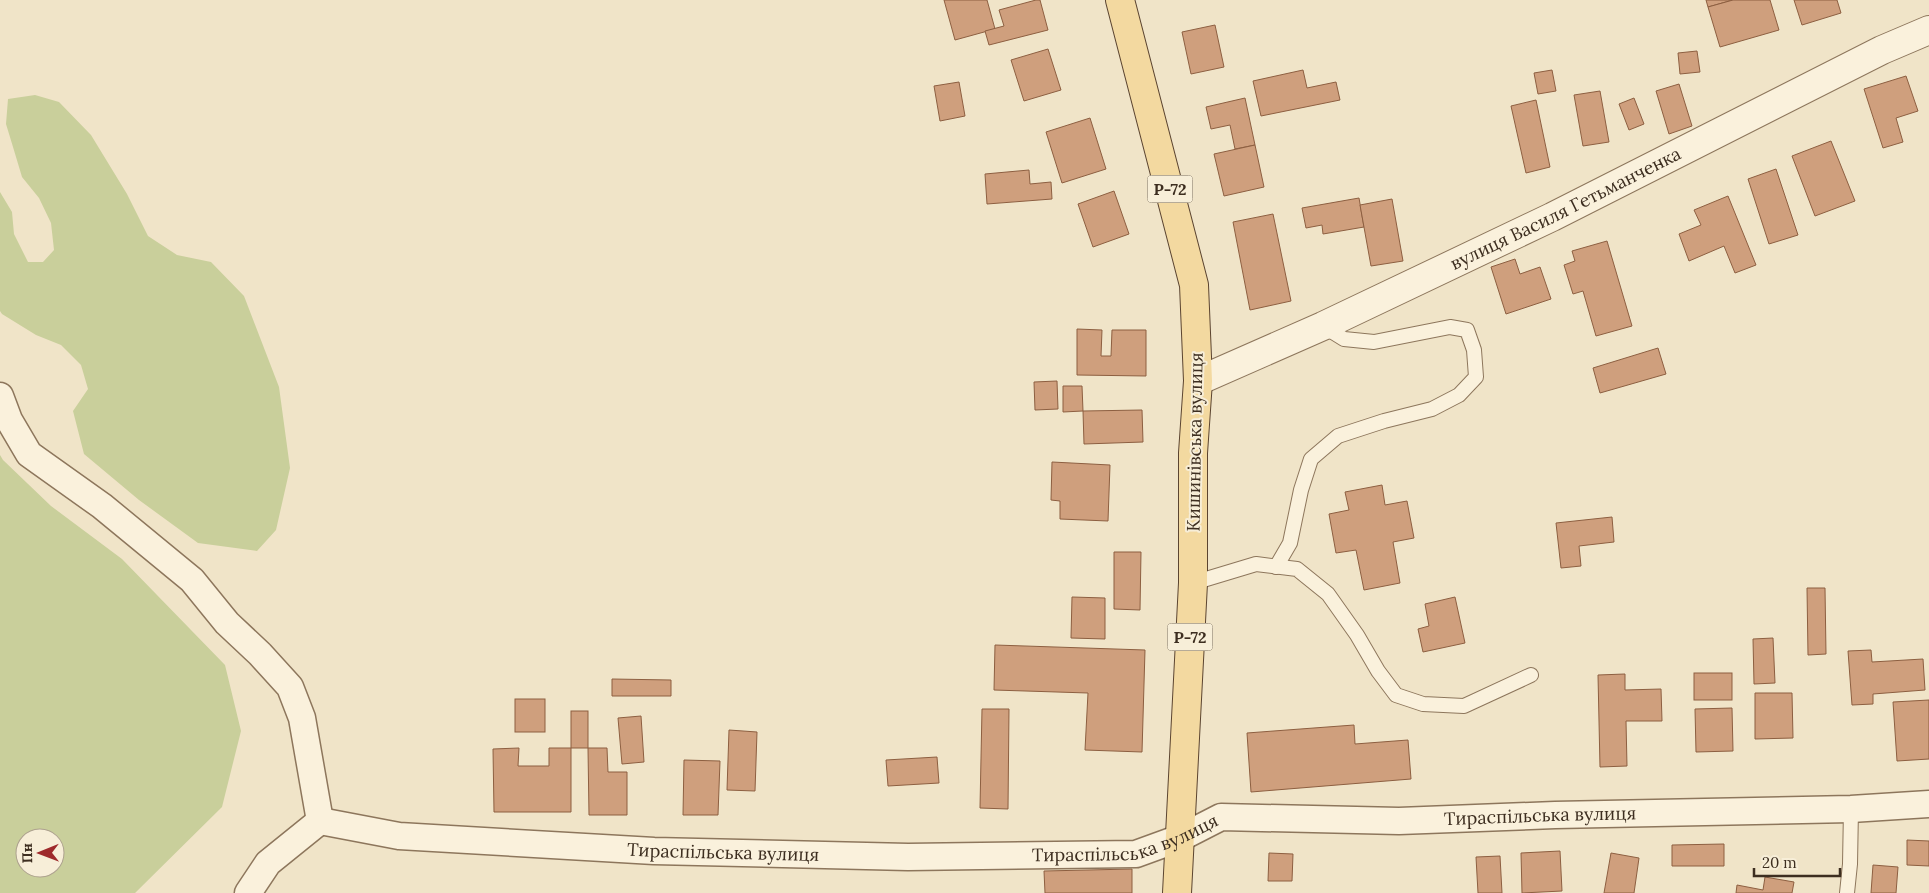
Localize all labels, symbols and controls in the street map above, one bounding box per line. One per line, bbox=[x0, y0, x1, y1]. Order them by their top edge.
street label: вулиця Василя Гетьманченка bbox=[1446, 142, 1685, 275]
road number: Р-72 bbox=[1148, 175, 1192, 202]
street label: Кишинівська вулиця bbox=[1181, 352, 1208, 532]
road number: Р-72 bbox=[1168, 624, 1212, 650]
street label: Тираспільська вулиця bbox=[1444, 801, 1636, 830]
street label: Тираспільська вулиця bbox=[1032, 808, 1222, 866]
north arrow bbox=[15, 828, 65, 878]
street label: Тираспільська вулиця bbox=[626, 837, 820, 866]
text: Пн bbox=[18, 843, 36, 864]
scale bar bbox=[1754, 846, 1840, 878]
text: 20 m bbox=[1762, 853, 1797, 872]

